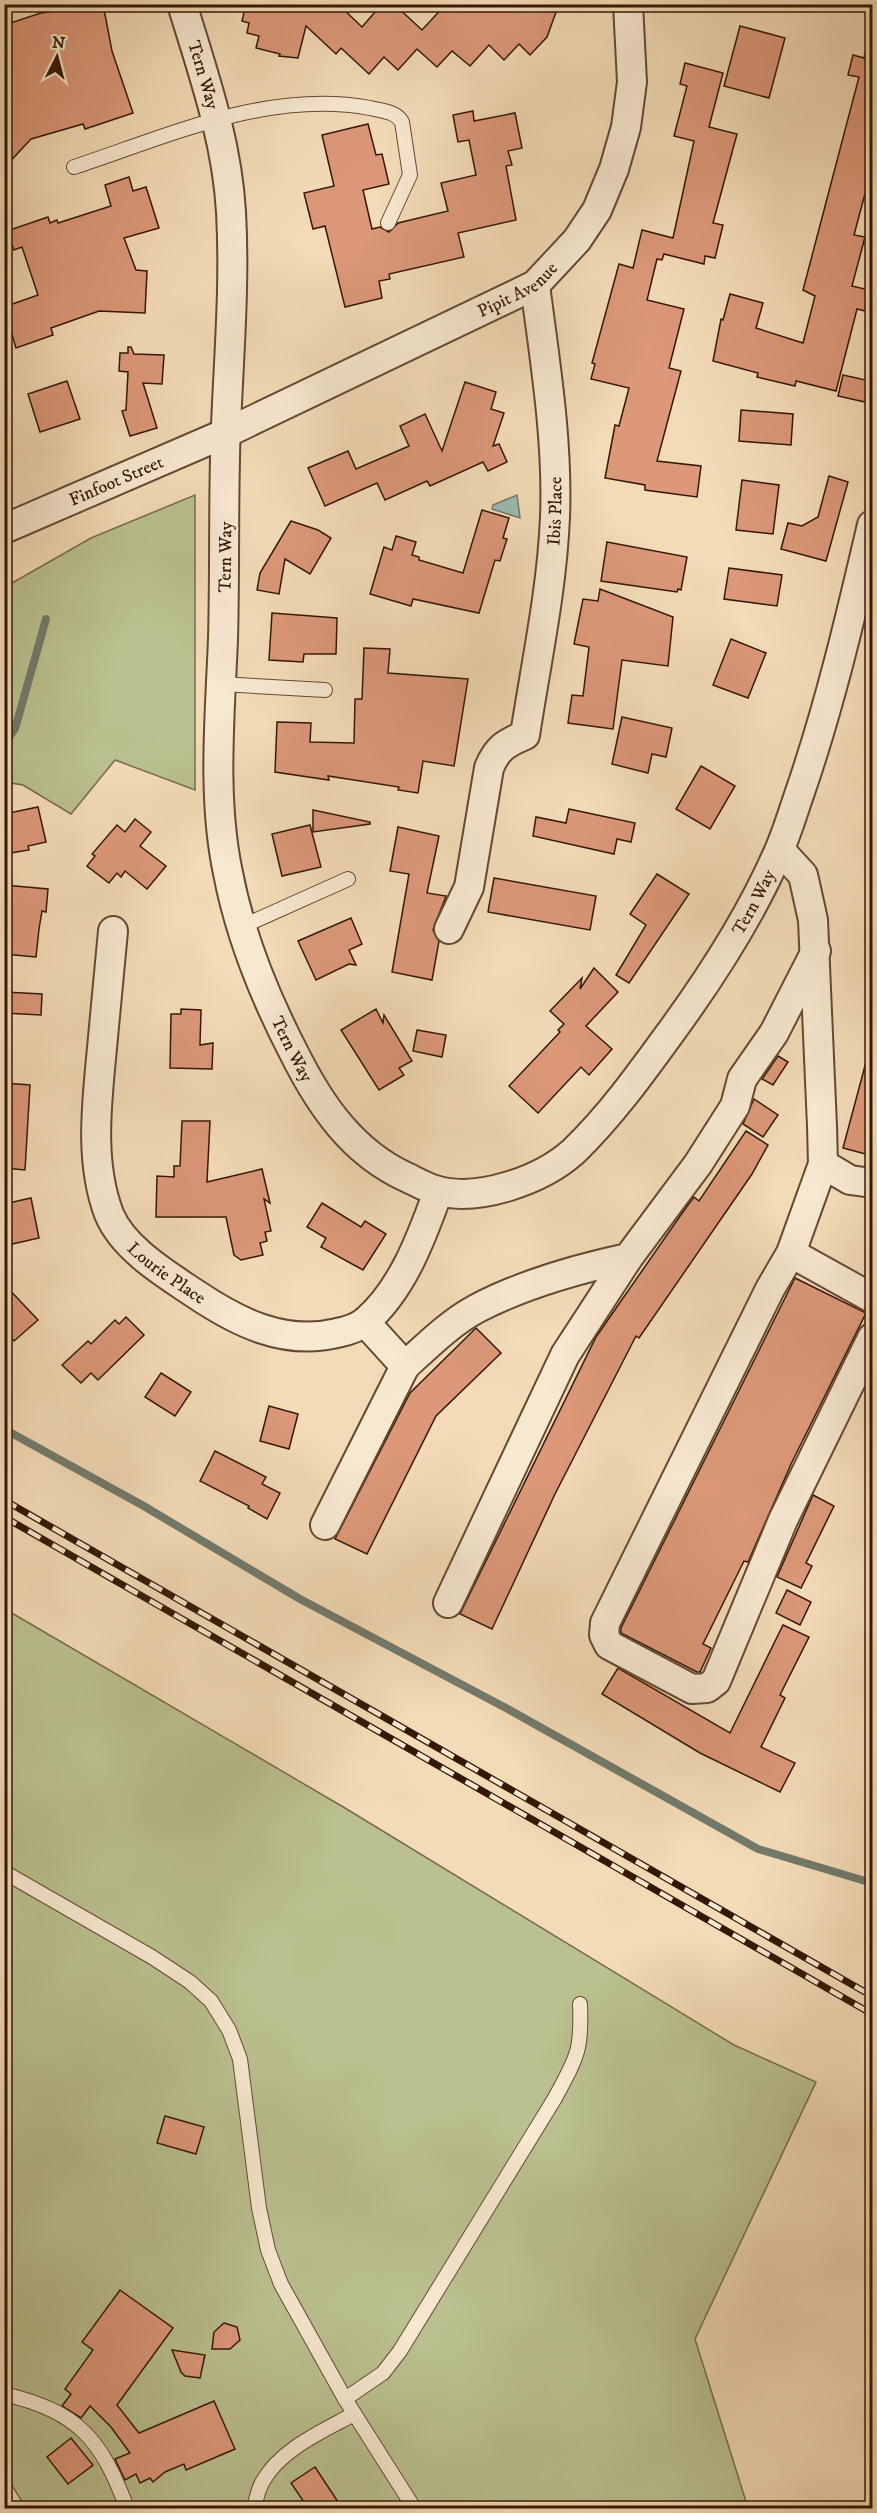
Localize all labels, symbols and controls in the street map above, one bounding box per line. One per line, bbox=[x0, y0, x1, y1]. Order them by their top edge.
north arrow bbox=[27, 27, 87, 87]
text: N bbox=[51, 32, 66, 54]
street label: Tern Way bbox=[182, 38, 223, 112]
street label: Pipit Avenue bbox=[474, 258, 563, 323]
street label: Finfoot Street bbox=[66, 451, 167, 512]
street label: Ibis Place bbox=[543, 476, 567, 546]
street label: Tern Way bbox=[214, 521, 238, 593]
street label: Tern Way bbox=[728, 866, 781, 939]
street label: Tern Way bbox=[266, 1013, 317, 1087]
street label: Lourie Place bbox=[122, 1238, 210, 1310]

